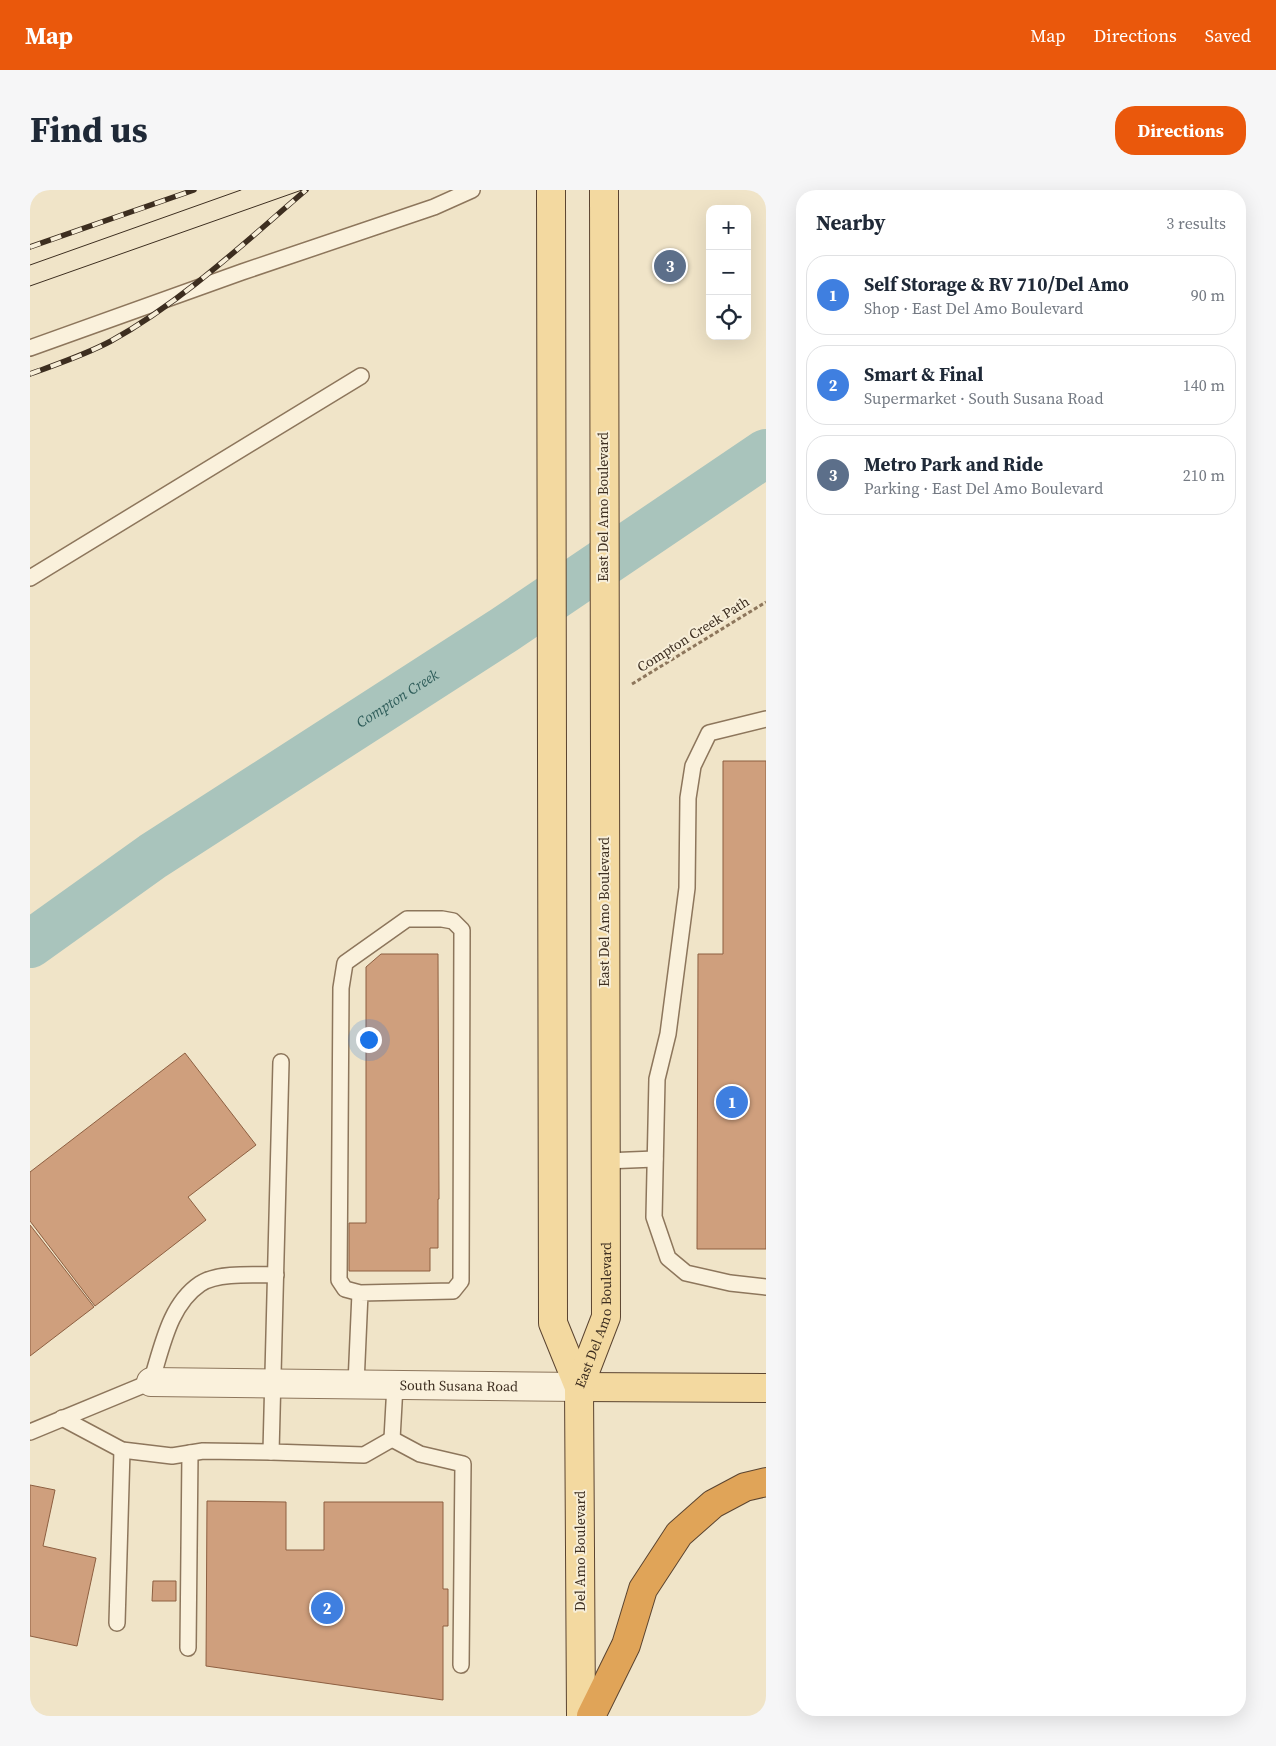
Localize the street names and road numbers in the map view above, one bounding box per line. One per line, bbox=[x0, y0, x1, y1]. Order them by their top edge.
street label: East Del Amo Boulevard bbox=[593, 432, 613, 582]
street label: Compton Creek Path bbox=[633, 591, 753, 677]
street label: East Del Amo Boulevard bbox=[594, 837, 614, 987]
street label: East Del Amo Boulevard bbox=[570, 1242, 616, 1391]
street label: South Susana Road bbox=[400, 1375, 518, 1396]
street label: Del Amo Boulevard bbox=[570, 1491, 590, 1611]

